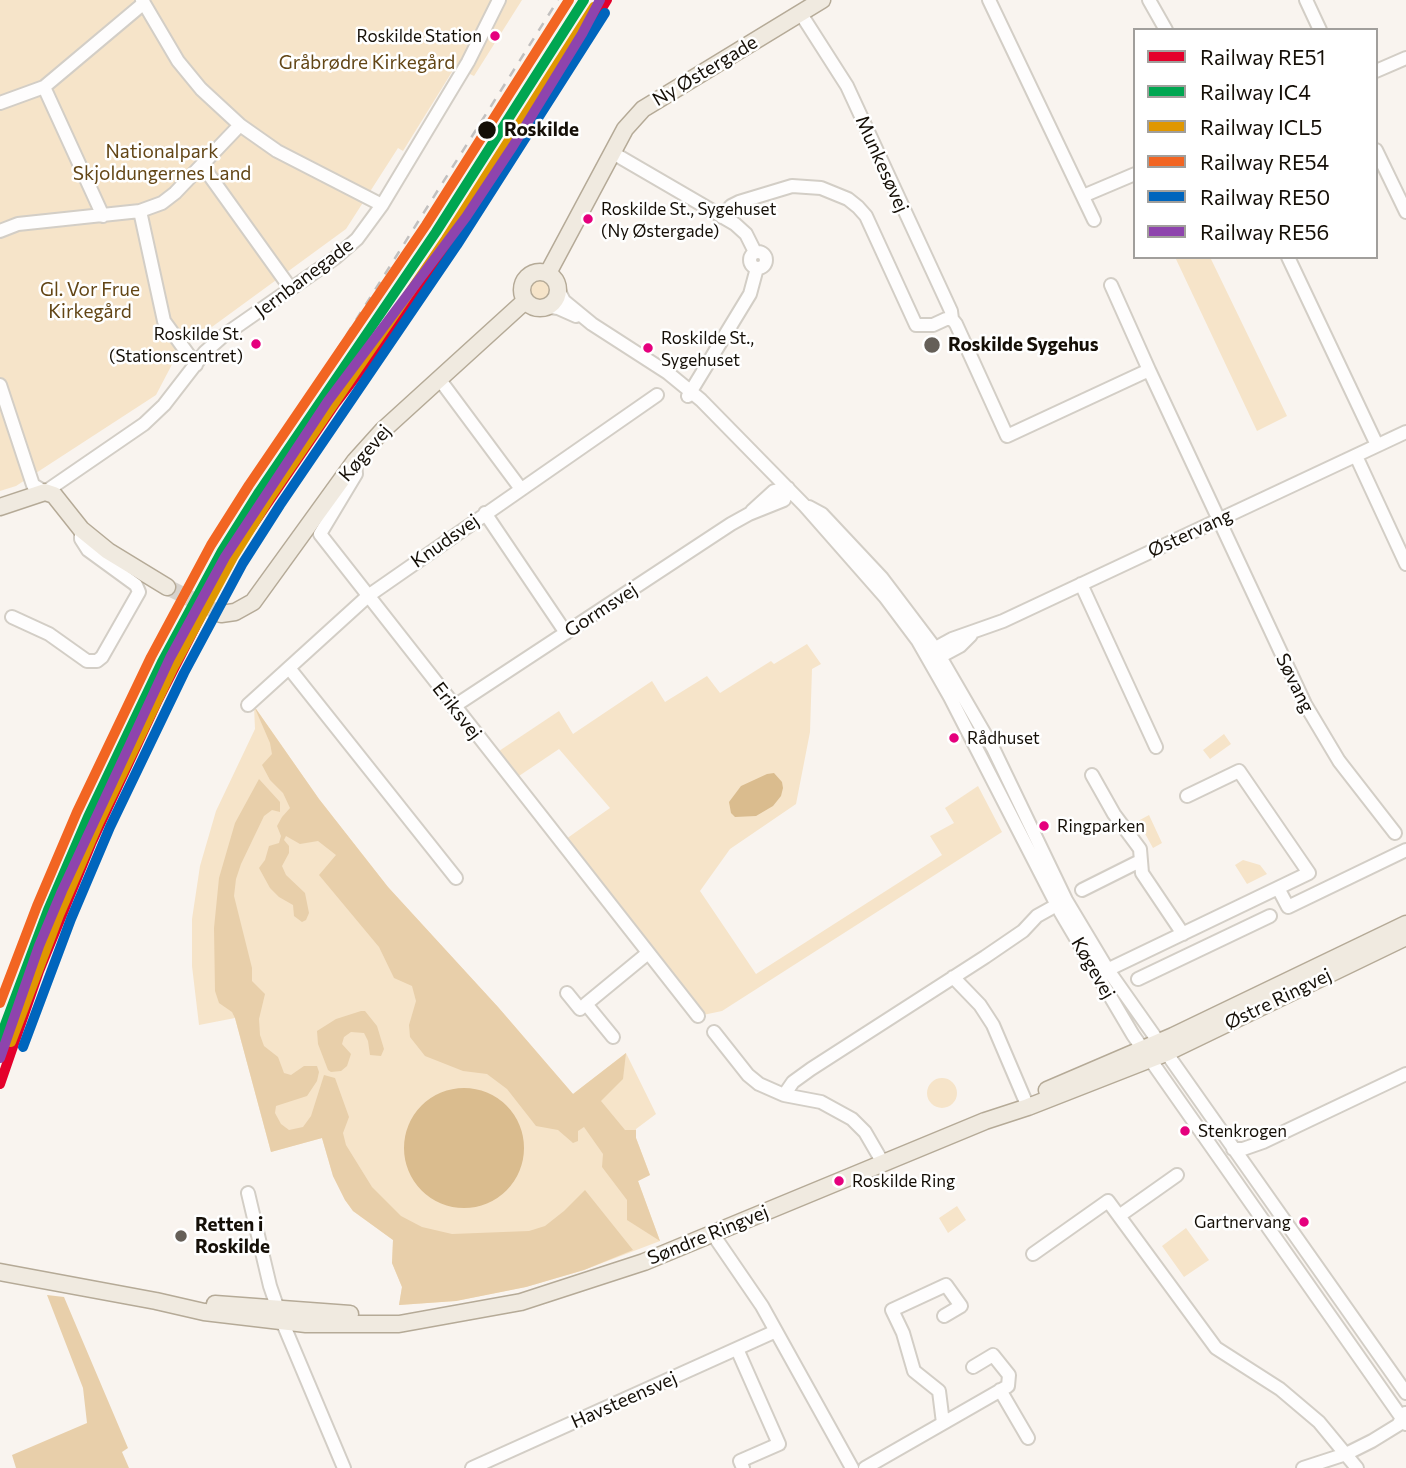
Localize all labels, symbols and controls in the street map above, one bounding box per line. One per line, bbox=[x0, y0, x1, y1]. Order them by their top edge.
place label: Roskilde Station bbox=[357, 26, 482, 46]
legend bbox=[1133, 28, 1378, 259]
marker: Roskilde Station bbox=[488, 29, 502, 43]
street label: Ny Østergade bbox=[648, 31, 762, 111]
text: Railway RE51 bbox=[1200, 44, 1326, 69]
park label: Gråbrødre Kirkegård bbox=[279, 52, 455, 74]
text: Railway IC4 bbox=[1200, 79, 1311, 104]
street label: Munkesøvej bbox=[851, 112, 913, 216]
text: Railway ICL5 bbox=[1200, 114, 1322, 139]
marker: Roskilde bbox=[476, 119, 498, 141]
place label: Roskilde bbox=[504, 119, 579, 141]
park label: Nationalpark Skjoldungernes Land bbox=[73, 141, 251, 185]
text: Railway RE54 bbox=[1200, 149, 1329, 174]
text: Railway RE50 bbox=[1200, 184, 1330, 209]
place label: Roskilde St., Sygehuset (Ny Østergade) bbox=[601, 199, 776, 239]
marker: Roskilde St., Sygehuset (Ny Østergade) bbox=[581, 212, 595, 226]
text: Railway RE56 bbox=[1200, 219, 1329, 244]
street label: Jernbanegade bbox=[250, 234, 358, 322]
park label: Gl. Vor Frue Kirkegård bbox=[40, 279, 140, 323]
place label: Roskilde St. (Stationscentret) bbox=[109, 324, 243, 364]
place label: Roskilde St., Sygehuset bbox=[661, 328, 754, 368]
place label: Roskilde Sygehus bbox=[948, 334, 1099, 356]
marker: Roskilde Sygehus bbox=[922, 335, 942, 355]
marker: Roskilde St. (Stationscentret) bbox=[249, 337, 263, 351]
marker: Roskilde St., Sygehuset bbox=[641, 341, 655, 355]
street label: Køgevej bbox=[334, 420, 396, 486]
street label: Østervang bbox=[1144, 504, 1236, 562]
street label: Knudsvej bbox=[407, 509, 483, 573]
street label: Gormsvej bbox=[560, 578, 642, 642]
street label: Søvang bbox=[1271, 650, 1319, 716]
street label: Eriksvej bbox=[427, 678, 487, 744]
place label: Rådhuset bbox=[967, 728, 1040, 748]
marker: Rådhuset bbox=[947, 731, 961, 745]
place label: Ringparken bbox=[1057, 816, 1145, 836]
marker: Ringparken bbox=[1037, 819, 1051, 833]
street label: Køgevej bbox=[1066, 933, 1120, 1003]
street label: Østre Ringvej bbox=[1221, 963, 1335, 1035]
place label: Stenkrogen bbox=[1198, 1121, 1287, 1141]
marker: Stenkrogen bbox=[1178, 1124, 1192, 1138]
place label: Roskilde Ring bbox=[852, 1171, 955, 1191]
marker: Roskilde Ring bbox=[832, 1174, 846, 1188]
street label: Søndre Ringvej bbox=[644, 1200, 772, 1270]
place label: Gartnervang bbox=[1194, 1212, 1291, 1232]
place label: Retten i Roskilde bbox=[195, 1214, 270, 1258]
marker: Gartnervang bbox=[1297, 1215, 1311, 1229]
marker: Retten i Roskilde bbox=[173, 1228, 189, 1244]
street label: Havsteensvej bbox=[568, 1367, 680, 1433]

